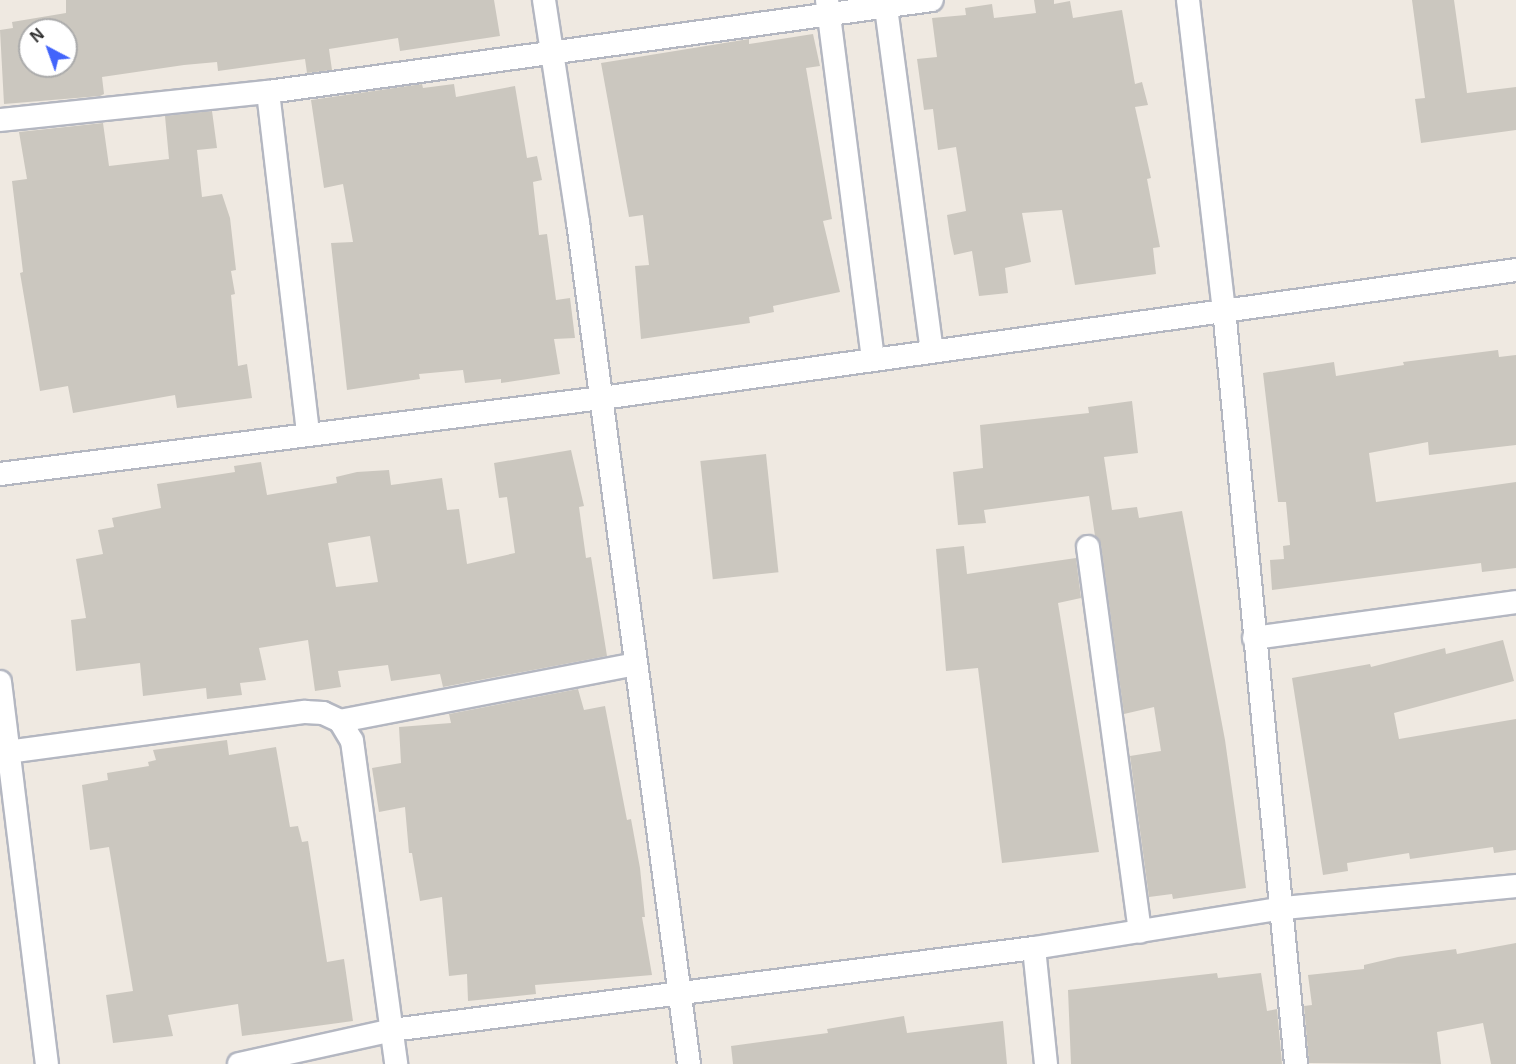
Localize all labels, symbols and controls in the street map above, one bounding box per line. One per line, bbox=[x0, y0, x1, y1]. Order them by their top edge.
north arrow bbox=[18, 18, 78, 78]
text: N bbox=[27, 25, 47, 46]

